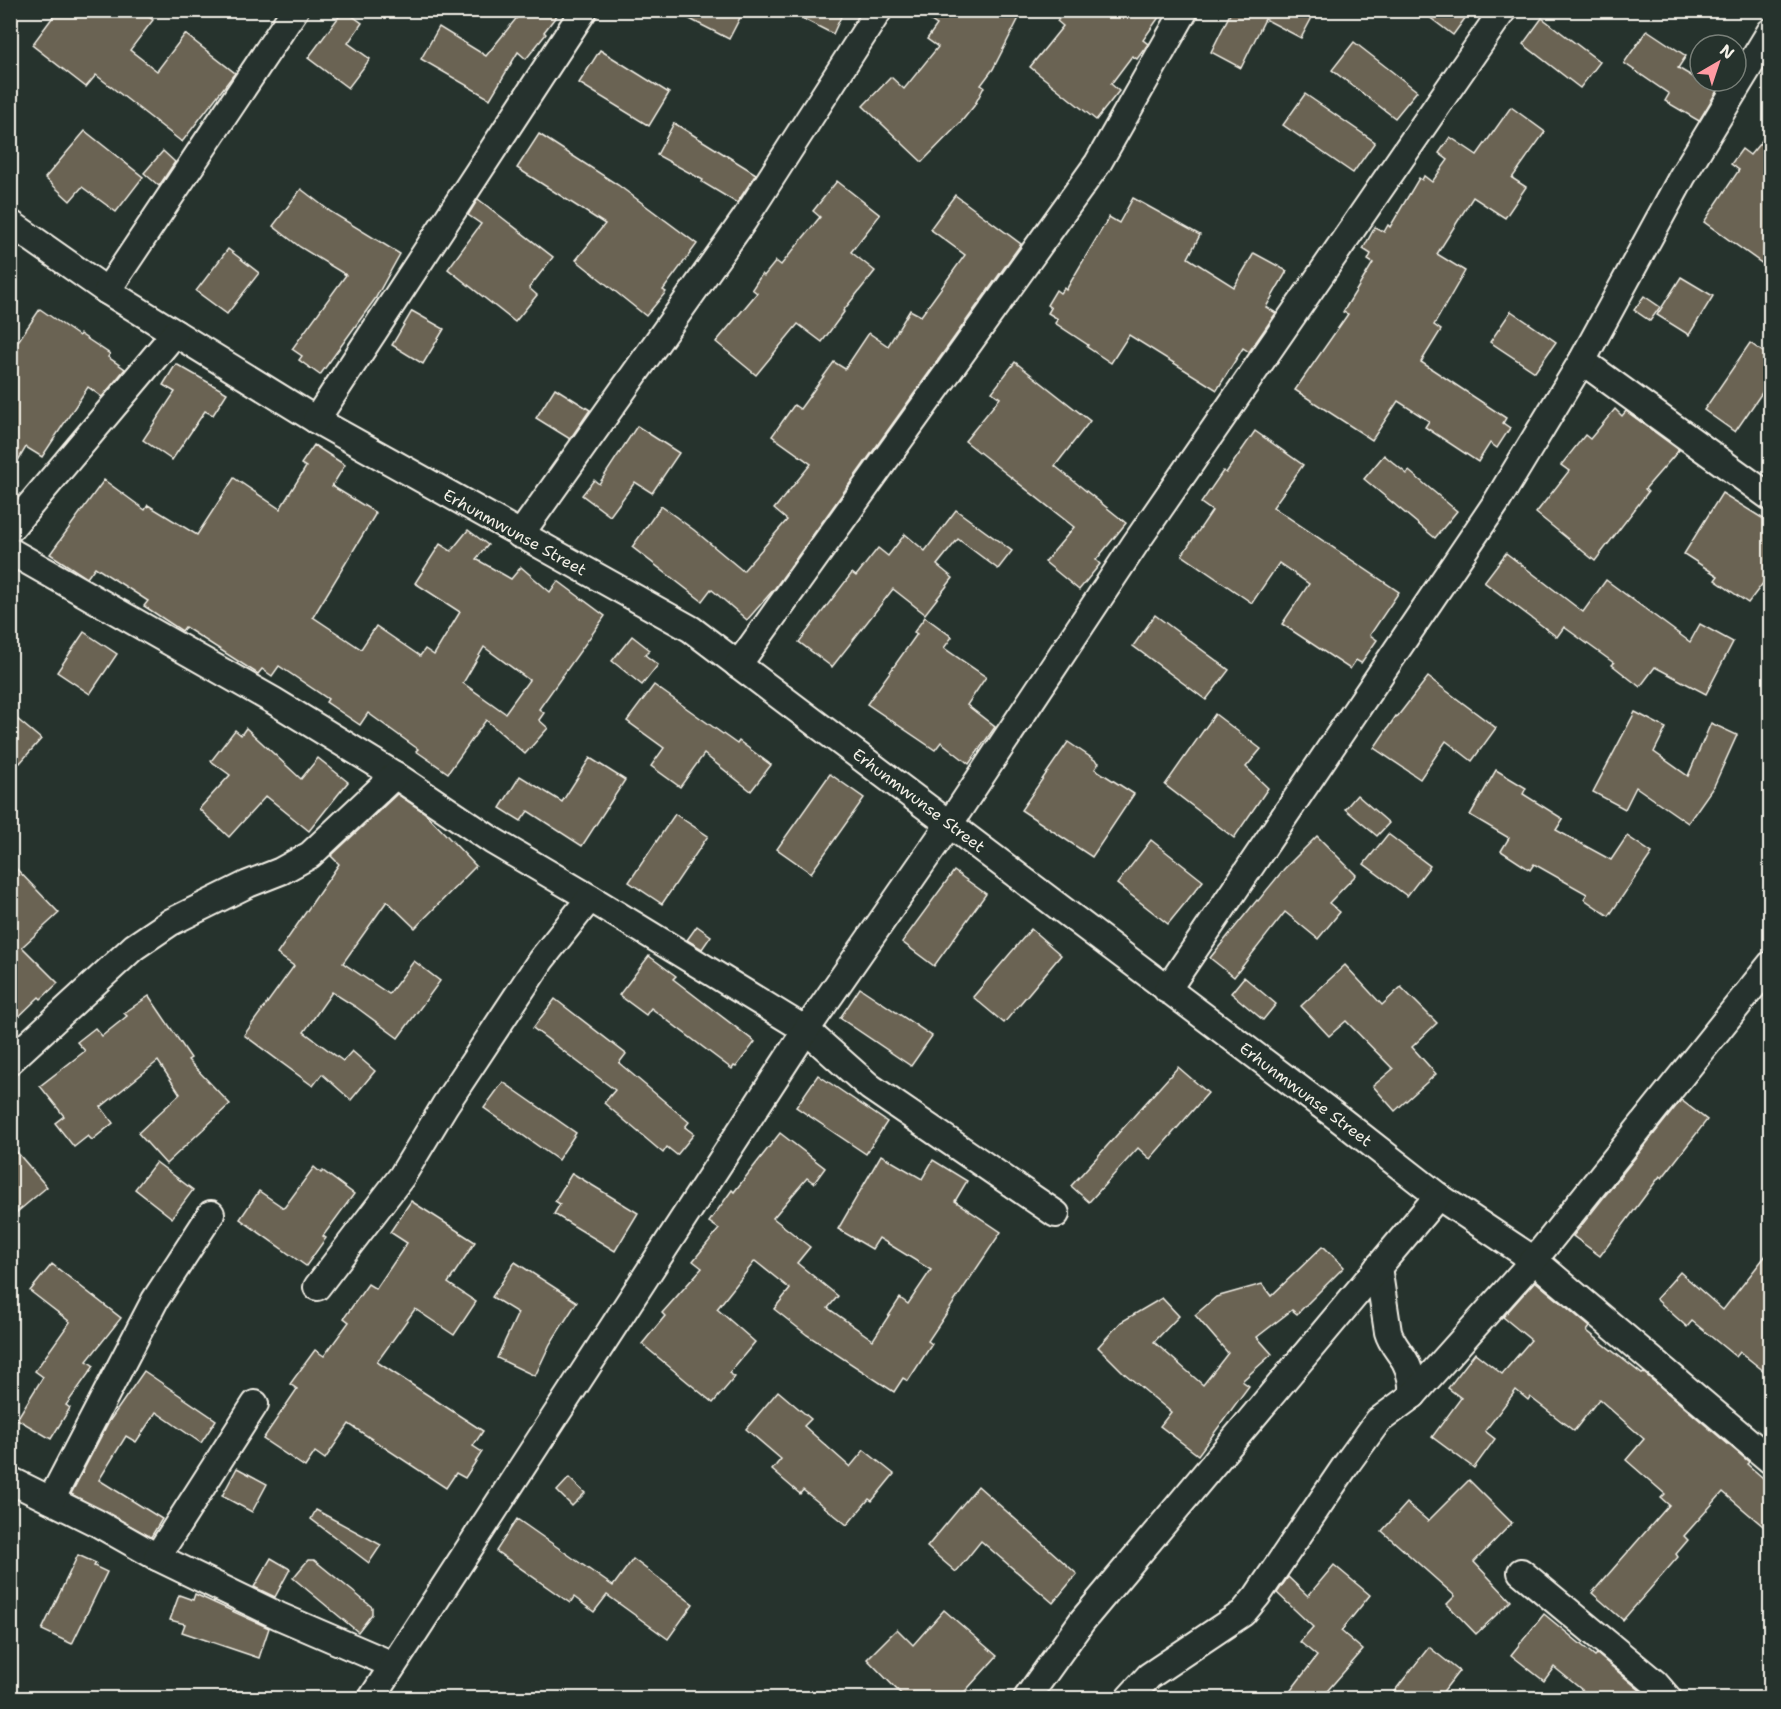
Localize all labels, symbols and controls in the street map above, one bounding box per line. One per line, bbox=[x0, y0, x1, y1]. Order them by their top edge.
north arrow bbox=[1688, 33, 1748, 93]
text: N bbox=[1716, 40, 1739, 64]
street label: Erhunmwunse Street bbox=[439, 484, 590, 581]
street label: Erhunmwunse Street bbox=[848, 744, 989, 857]
street label: Erhunmwunse Street bbox=[1235, 1038, 1376, 1151]

